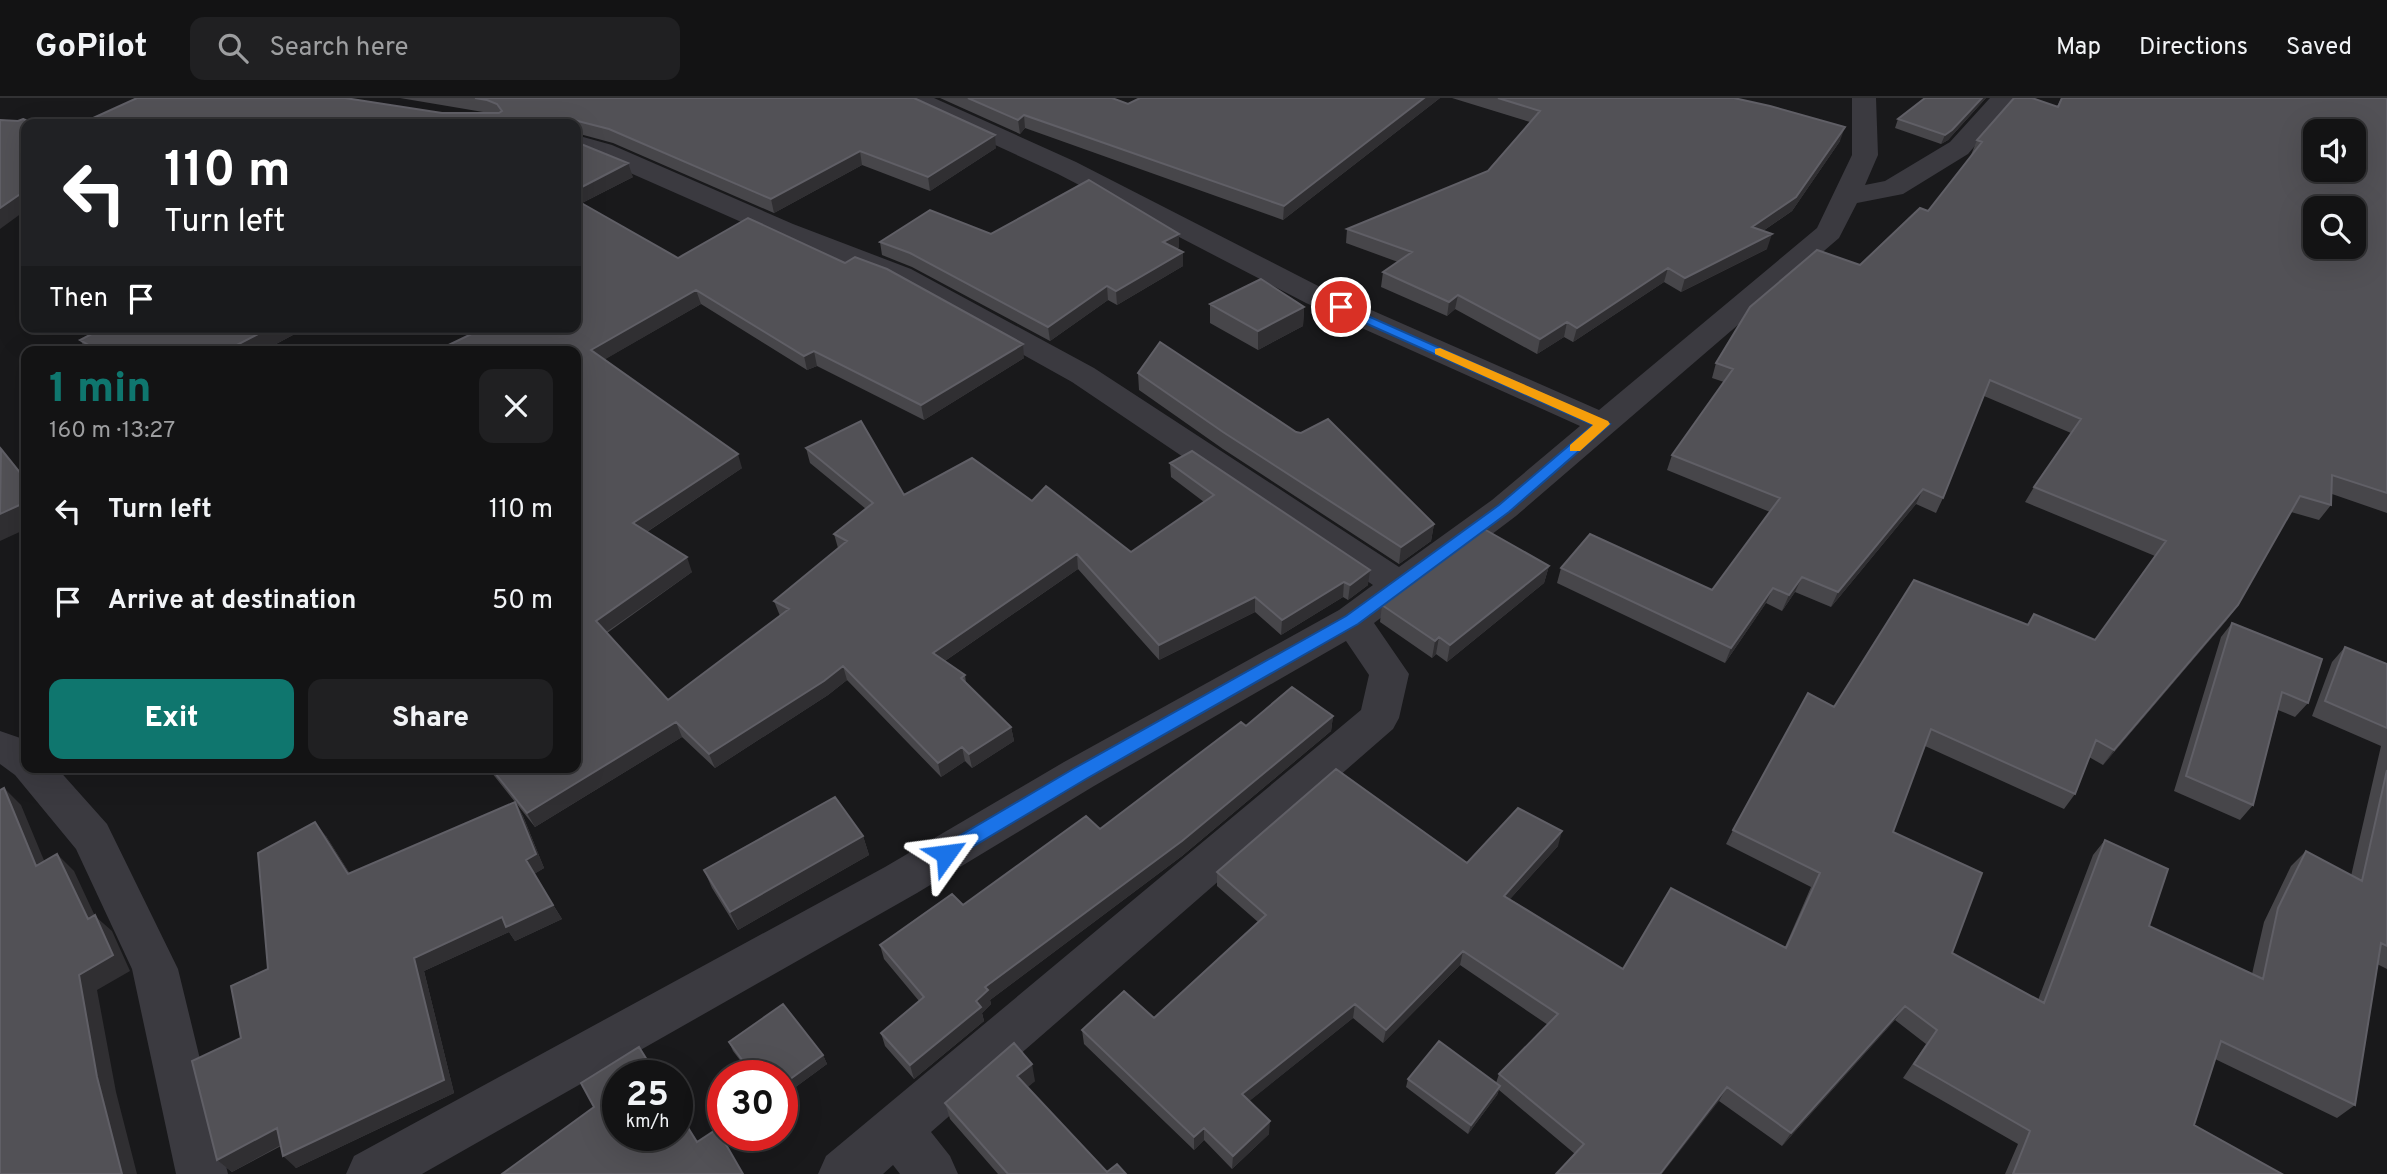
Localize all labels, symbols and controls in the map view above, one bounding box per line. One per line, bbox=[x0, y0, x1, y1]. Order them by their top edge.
search box bbox=[190, 17, 680, 80]
text: GoPilot bbox=[35, 27, 148, 69]
icon: search bbox=[214, 29, 252, 67]
text: Search here bbox=[270, 32, 408, 65]
text: Map bbox=[2056, 33, 2101, 63]
text: Directions bbox=[2139, 33, 2248, 63]
text: Saved bbox=[2286, 33, 2352, 63]
map controls bbox=[2303, 119, 2366, 259]
button: sound bbox=[2303, 119, 2366, 182]
text: 110 m bbox=[164, 142, 291, 204]
icon: left bbox=[49, 147, 140, 238]
button: search bbox=[2303, 196, 2366, 259]
text: Turn left bbox=[164, 203, 285, 243]
pin bbox=[1311, 277, 1371, 337]
icon: arrive bbox=[122, 280, 160, 318]
text: Then bbox=[49, 283, 108, 316]
icon: arrive bbox=[1322, 288, 1360, 326]
text: 1 min bbox=[49, 364, 152, 417]
button: close bbox=[479, 369, 553, 443]
text: 160 m · 13:27 bbox=[49, 417, 175, 446]
icon: left bbox=[49, 492, 87, 530]
text: Turn left bbox=[108, 494, 212, 527]
text: 110 m bbox=[489, 494, 553, 527]
icon: arrive bbox=[49, 583, 87, 621]
text: Arrive at destination bbox=[108, 585, 356, 618]
text: 50 m bbox=[492, 585, 553, 618]
button: Exit bbox=[49, 679, 294, 759]
button: Share bbox=[308, 679, 553, 759]
position arrow bbox=[909, 817, 983, 891]
speed limit sign: 30 bbox=[707, 1060, 798, 1151]
text: 25 bbox=[626, 1074, 669, 1118]
text: km/h bbox=[626, 1111, 669, 1134]

